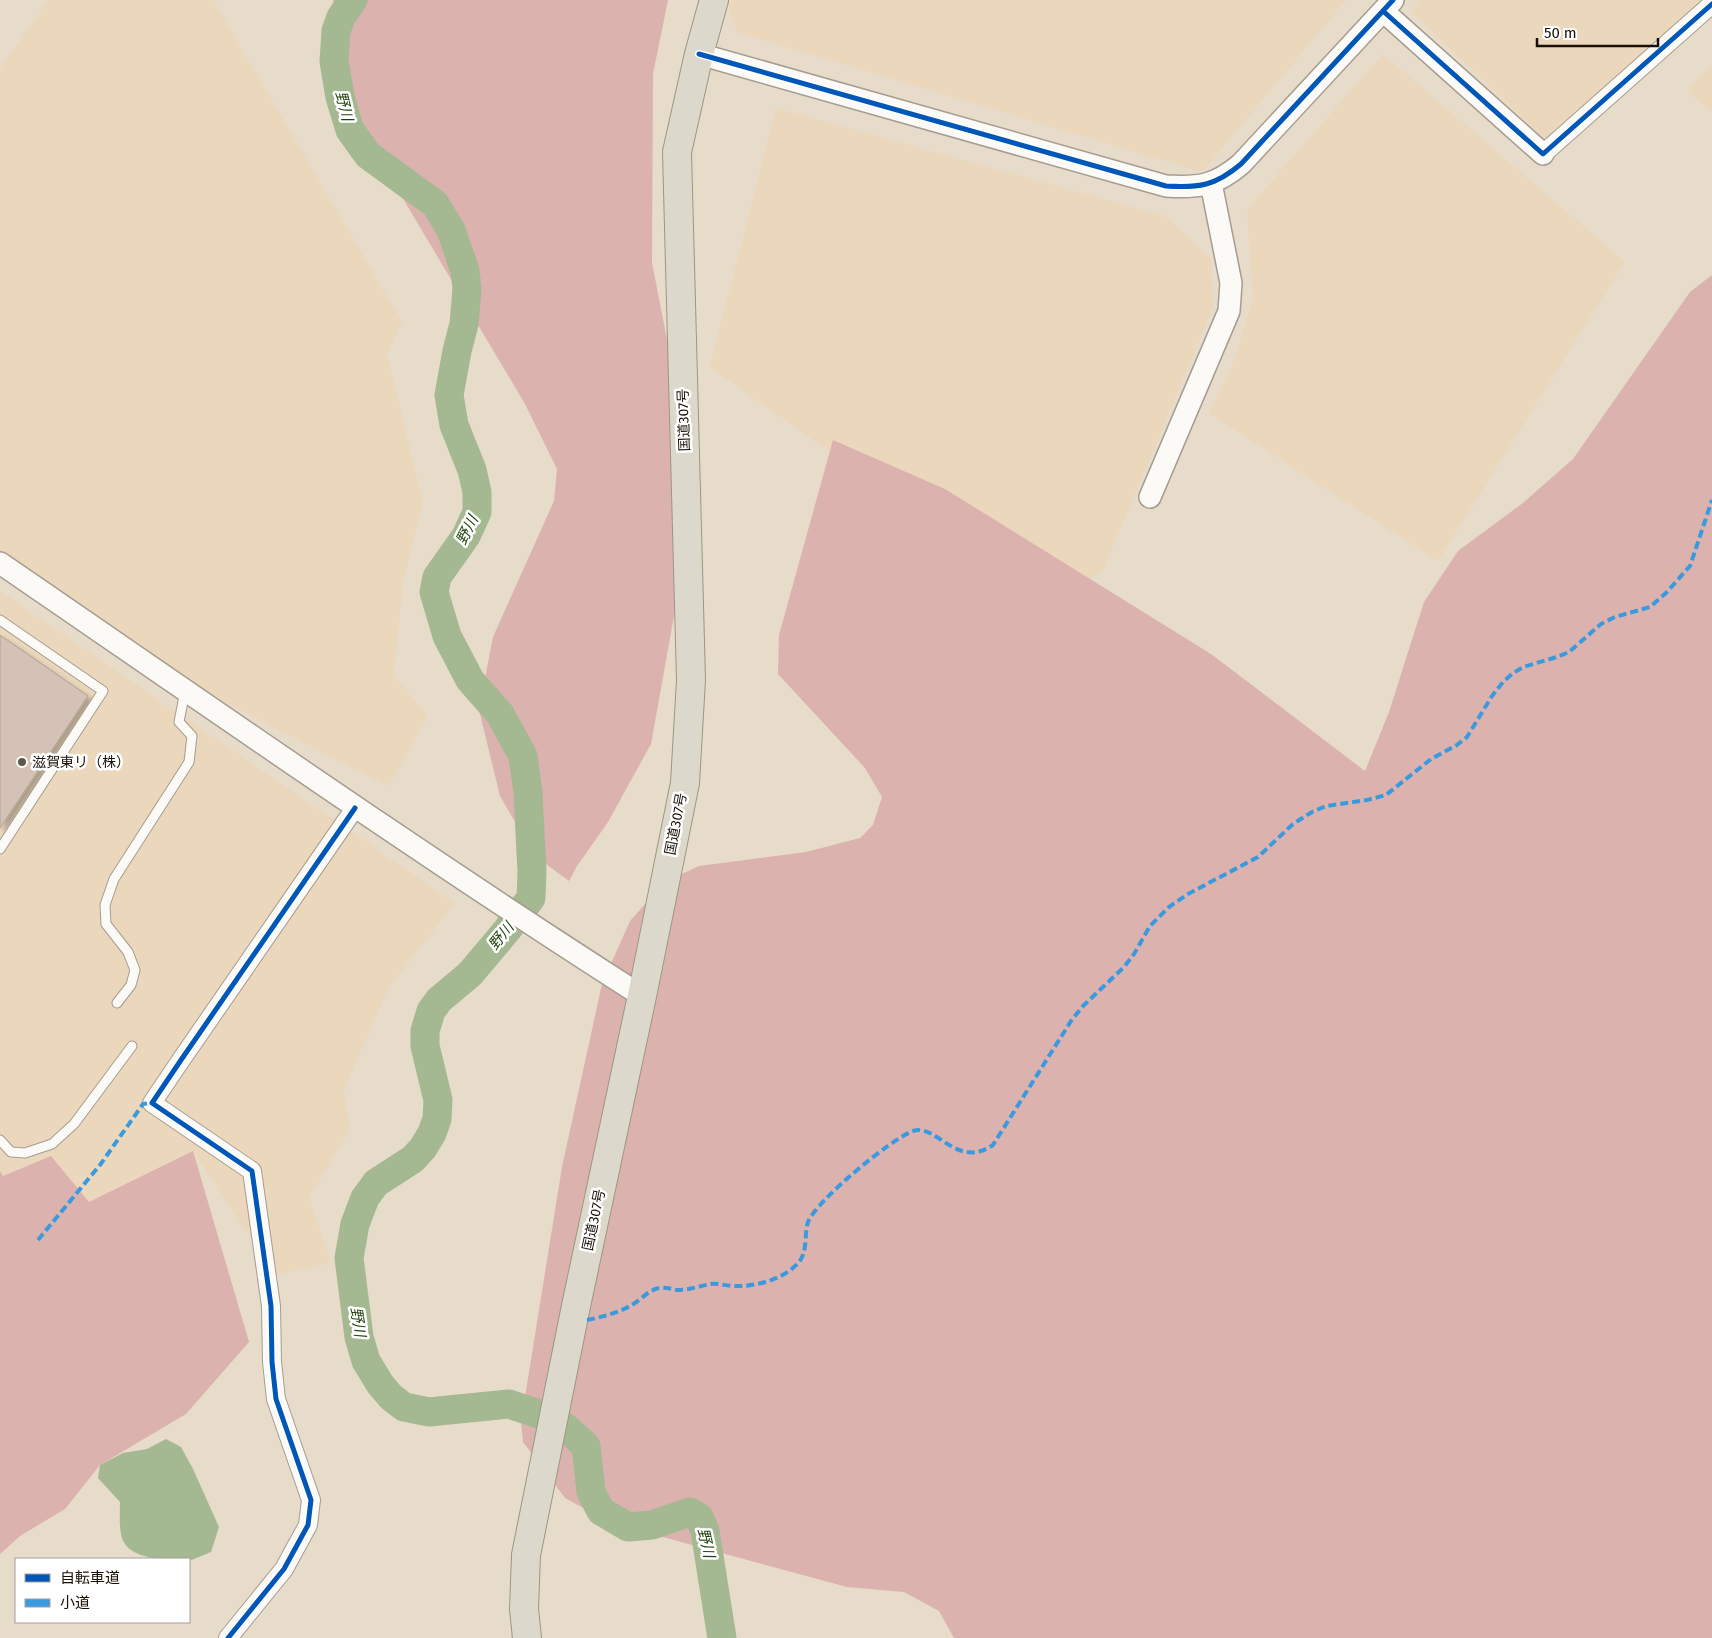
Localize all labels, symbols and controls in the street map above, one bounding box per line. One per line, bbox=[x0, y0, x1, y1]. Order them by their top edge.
scale bar bbox=[1537, 15, 1658, 47]
text: 50 m bbox=[1544, 24, 1577, 42]
water label: 野川 bbox=[332, 89, 357, 125]
street label: 国道307号 bbox=[674, 388, 694, 452]
water label: 野川 bbox=[452, 511, 483, 547]
place label: 滋賀東リ（株） bbox=[32, 754, 130, 771]
marker: 滋賀東リ（株） bbox=[16, 756, 28, 768]
street label: 国道307号 bbox=[662, 792, 690, 856]
water label: 野川 bbox=[485, 917, 519, 953]
street label: 国道307号 bbox=[579, 1188, 609, 1252]
water label: 野川 bbox=[347, 1306, 370, 1340]
water label: 野川 bbox=[694, 1526, 719, 1562]
legend bbox=[15, 1558, 190, 1623]
text: 自転車道 bbox=[60, 1569, 120, 1587]
text: 小道 bbox=[60, 1594, 90, 1612]

